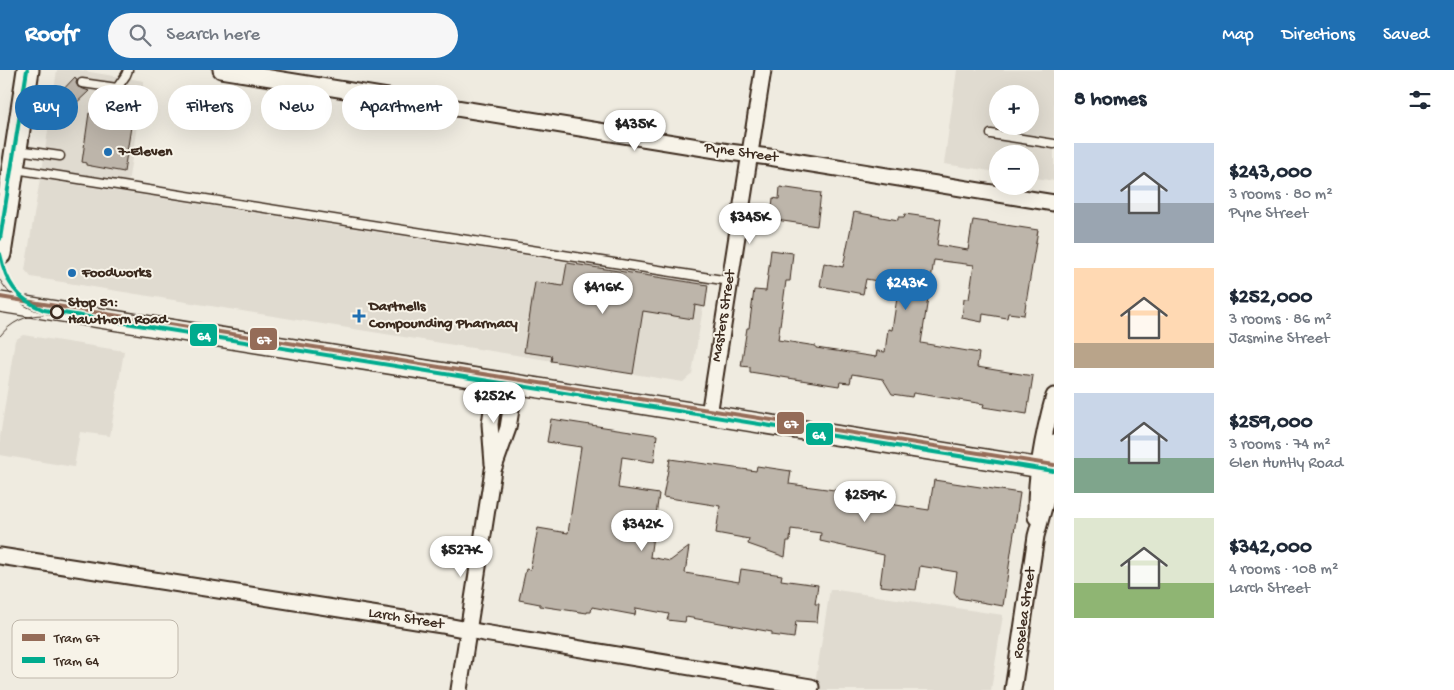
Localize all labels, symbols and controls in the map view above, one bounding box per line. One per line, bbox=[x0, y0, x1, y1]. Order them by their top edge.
search box bbox=[108, 13, 458, 58]
text: Roofr bbox=[25, 21, 78, 50]
icon: search bbox=[126, 21, 154, 49]
text: Search here bbox=[166, 24, 260, 47]
text: Map bbox=[1222, 25, 1254, 46]
text: Directions bbox=[1282, 25, 1355, 46]
text: Saved bbox=[1383, 25, 1429, 46]
chip: Buy bbox=[15, 85, 78, 130]
chip: Rent bbox=[88, 85, 158, 130]
chip: Filters bbox=[168, 85, 251, 130]
chip: New bbox=[261, 85, 332, 130]
chip: Apartment bbox=[342, 85, 459, 130]
map controls bbox=[989, 85, 1039, 195]
button: + bbox=[989, 85, 1039, 135]
icon: filters bbox=[1406, 86, 1434, 114]
text: 8 homes bbox=[1074, 88, 1146, 113]
pin: $435K bbox=[600, 109, 670, 152]
text: $435K bbox=[615, 116, 655, 135]
street label: Pyne Street bbox=[702, 139, 781, 167]
place label: 7-Eleven bbox=[117, 143, 173, 161]
button: − bbox=[989, 145, 1039, 195]
marker: 7-Eleven bbox=[102, 146, 114, 158]
text: $243,000 bbox=[1229, 161, 1312, 186]
icon: home bbox=[1114, 163, 1174, 223]
text: 3 rooms · 80 m² bbox=[1229, 186, 1333, 205]
pin: $345K bbox=[715, 202, 785, 245]
text: Pyne Street bbox=[1229, 205, 1308, 224]
text: $345K bbox=[730, 209, 770, 228]
place label: Foodworks bbox=[81, 264, 152, 282]
marker: Foodworks bbox=[66, 267, 78, 279]
street label: Masters Street bbox=[708, 267, 740, 363]
pin: $243K bbox=[871, 268, 941, 311]
pin: $416K bbox=[568, 272, 638, 315]
text: $243K bbox=[886, 275, 926, 294]
text: $416K bbox=[584, 279, 622, 298]
text: $252,000 bbox=[1229, 286, 1312, 311]
icon: home bbox=[1114, 288, 1174, 348]
place label: Stop 51: Hawthorn Road bbox=[68, 294, 169, 329]
place label: Dartnells Compounding Pharmacy bbox=[367, 298, 518, 333]
marker: Stop 51: Hawthorn Road bbox=[50, 305, 64, 319]
marker: Dartnells Compounding Pharmacy bbox=[353, 310, 365, 322]
text: 3 rooms · 86 m² bbox=[1229, 311, 1332, 330]
line badge: 64 bbox=[189, 323, 218, 347]
line badge: 67 bbox=[249, 327, 278, 351]
text: 64 bbox=[197, 329, 211, 346]
text: Jasmine Street bbox=[1229, 330, 1329, 349]
text: 67 bbox=[257, 333, 272, 350]
pin: $252K bbox=[459, 382, 529, 424]
text: $252K bbox=[474, 388, 514, 407]
line badge: 67 bbox=[776, 411, 805, 435]
text: $259,000 bbox=[1229, 411, 1313, 436]
icon: home bbox=[1114, 413, 1174, 473]
text: 67 bbox=[784, 417, 799, 434]
line badge: 64 bbox=[805, 422, 834, 446]
text: 64 bbox=[812, 428, 826, 445]
text: 3 rooms · 74 m² bbox=[1229, 436, 1331, 455]
text: Glen Huntly Road bbox=[1229, 455, 1343, 474]
pin: $259K bbox=[830, 480, 900, 523]
text: $259K bbox=[845, 487, 885, 506]
pin: $342K bbox=[607, 510, 677, 552]
text: $342K bbox=[622, 516, 662, 535]
pin: $527K bbox=[426, 536, 496, 578]
text: $342,000 bbox=[1229, 536, 1312, 561]
icon: home bbox=[1114, 538, 1174, 598]
text: $527K bbox=[441, 542, 481, 561]
text: 4 rooms · 108 m² bbox=[1229, 561, 1338, 580]
street label: Roselea Street bbox=[1010, 564, 1041, 660]
text: Larch Street bbox=[1229, 580, 1310, 599]
street label: Larch Street bbox=[367, 604, 447, 634]
legend bbox=[12, 620, 178, 678]
text: Tram 67 bbox=[53, 631, 100, 648]
text: Tram 64 bbox=[53, 654, 99, 671]

